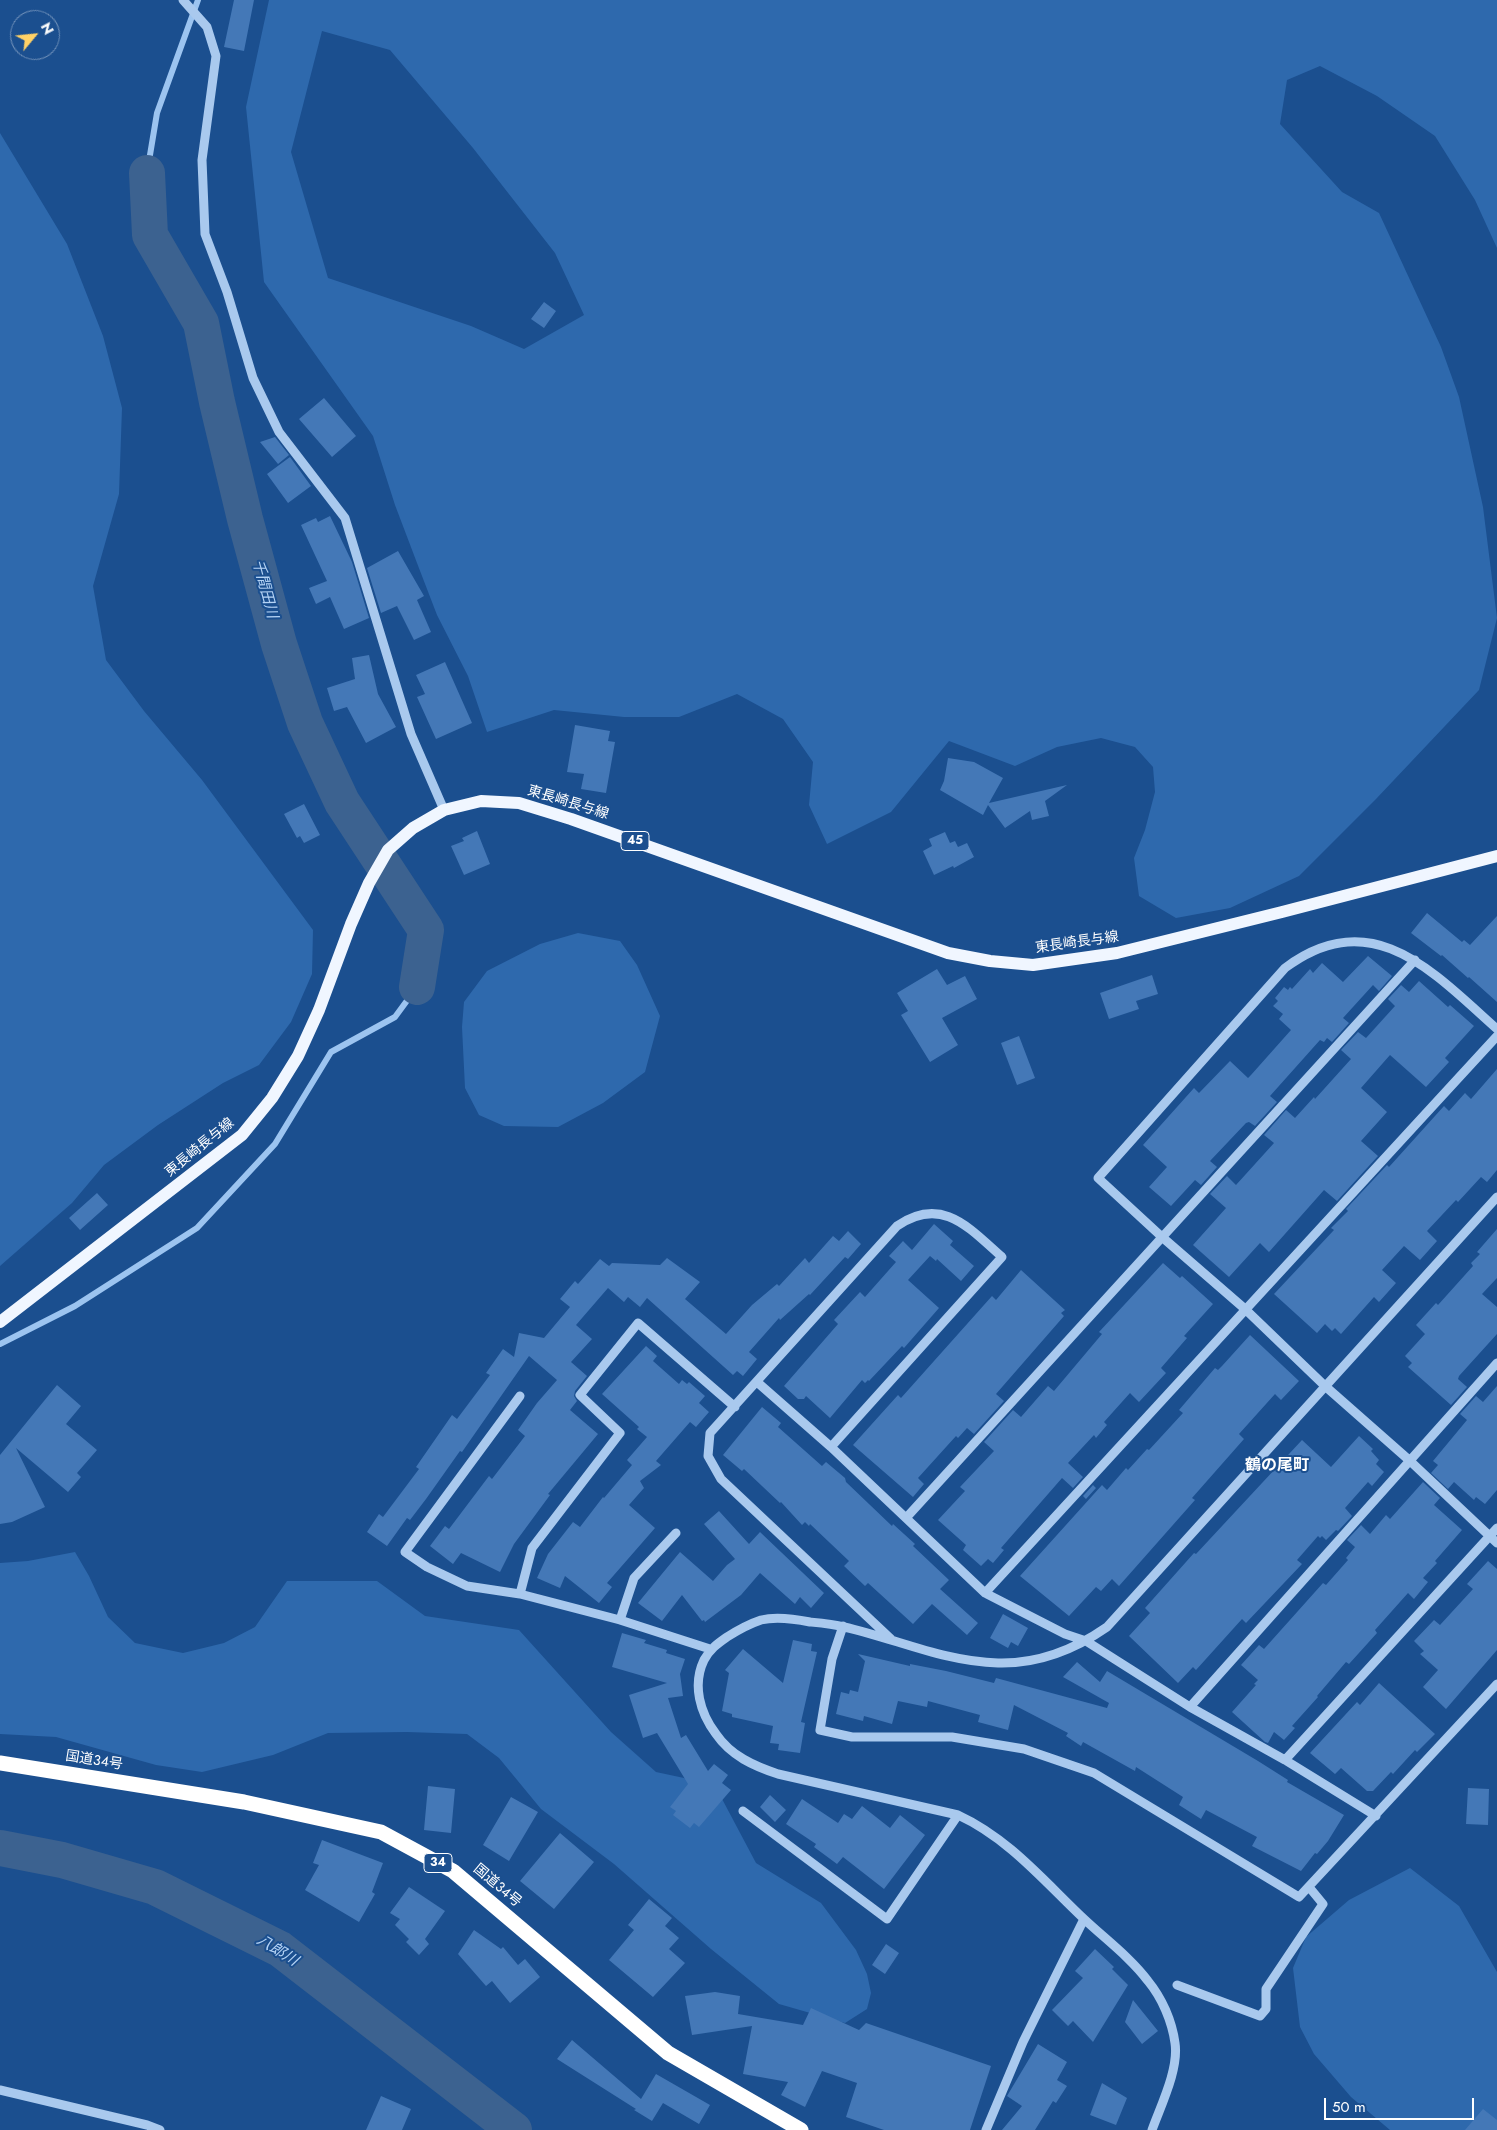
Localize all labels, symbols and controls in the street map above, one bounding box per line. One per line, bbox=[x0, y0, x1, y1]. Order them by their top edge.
north arrow bbox=[10, 10, 60, 60]
text: N bbox=[36, 19, 59, 38]
water label: 千間田川 bbox=[248, 558, 280, 620]
street label: 東長崎長与線 bbox=[525, 783, 611, 823]
road number: 45 bbox=[621, 831, 649, 850]
street label: 東長崎長与線 bbox=[1034, 929, 1120, 957]
street label: 東長崎長与線 bbox=[162, 1115, 238, 1181]
district label: 鶴の尾町 bbox=[1245, 1456, 1309, 1476]
street label: 国道34号 bbox=[64, 1748, 124, 1774]
road number: 34 bbox=[424, 1854, 452, 1872]
street label: 国道34号 bbox=[469, 1861, 525, 1911]
water label: 八郎川 bbox=[253, 1931, 301, 1971]
scale bar bbox=[1327, 2088, 1477, 2120]
text: 50 m bbox=[1332, 2096, 1366, 2118]

